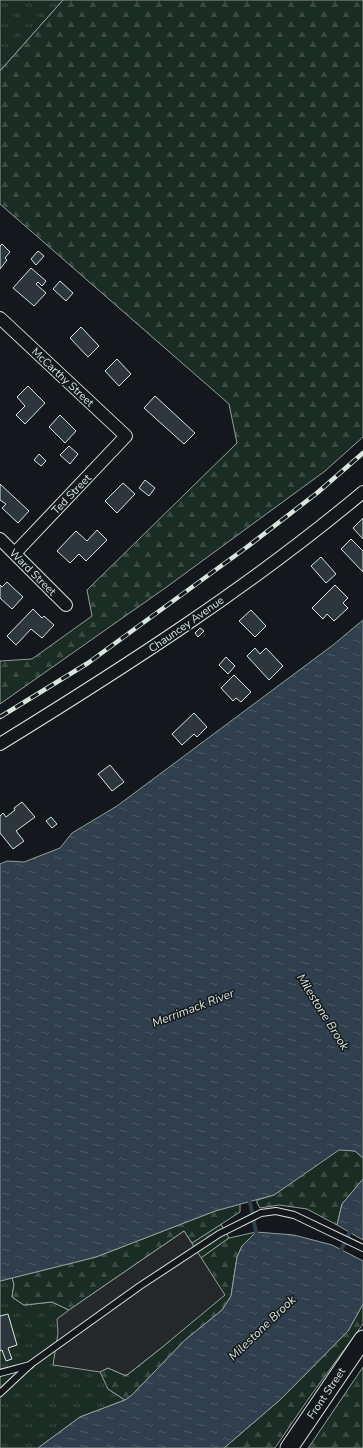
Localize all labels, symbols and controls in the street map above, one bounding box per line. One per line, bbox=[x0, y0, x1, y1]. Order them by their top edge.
street label: McCarthy Street bbox=[28, 344, 97, 410]
street label: Ted Street bbox=[48, 471, 95, 518]
street label: Ward Street bbox=[6, 546, 59, 599]
street label: Chauncey Avenue bbox=[146, 593, 227, 656]
water label: Milestone Brook bbox=[293, 971, 353, 1054]
water label: Merrimack River bbox=[150, 985, 237, 1031]
water label: Milestone Brook bbox=[225, 1291, 300, 1364]
street label: Front Street bbox=[304, 1365, 349, 1422]

